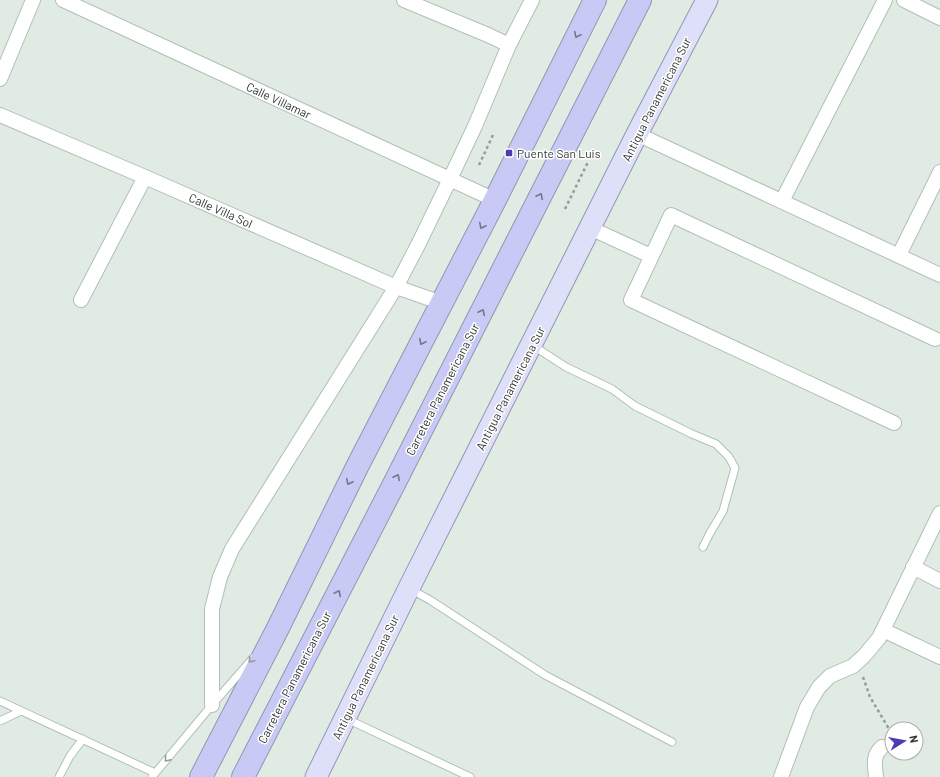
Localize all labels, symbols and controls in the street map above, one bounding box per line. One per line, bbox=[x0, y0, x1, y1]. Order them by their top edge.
one-way arrow bbox=[574, 31, 582, 38]
street label: Antigua Panamericana Sur bbox=[619, 34, 694, 163]
street label: Calle Villamar bbox=[244, 79, 314, 121]
place label: Puente San Luis bbox=[517, 146, 601, 160]
marker: Puente San Luis bbox=[504, 148, 514, 158]
street label: Calle Villa Sol bbox=[187, 190, 255, 230]
one-way arrow bbox=[536, 193, 543, 200]
one-way arrow bbox=[479, 222, 486, 230]
one-way arrow bbox=[477, 308, 484, 316]
street label: Carretera Panamericana Sur bbox=[403, 320, 482, 457]
street label: Antigua Panamericana Sur bbox=[473, 323, 548, 452]
one-way arrow bbox=[419, 338, 427, 345]
one-way arrow bbox=[392, 474, 400, 482]
one-way arrow bbox=[347, 478, 354, 486]
one-way arrow bbox=[333, 590, 341, 597]
street label: Carretera Panamericana Sur bbox=[255, 608, 334, 745]
street label: Antigua Panamericana Sur bbox=[329, 612, 402, 742]
one-way arrow bbox=[249, 655, 256, 662]
north arrow bbox=[884, 721, 924, 761]
text: N bbox=[907, 734, 921, 744]
one-way arrow bbox=[164, 754, 171, 761]

